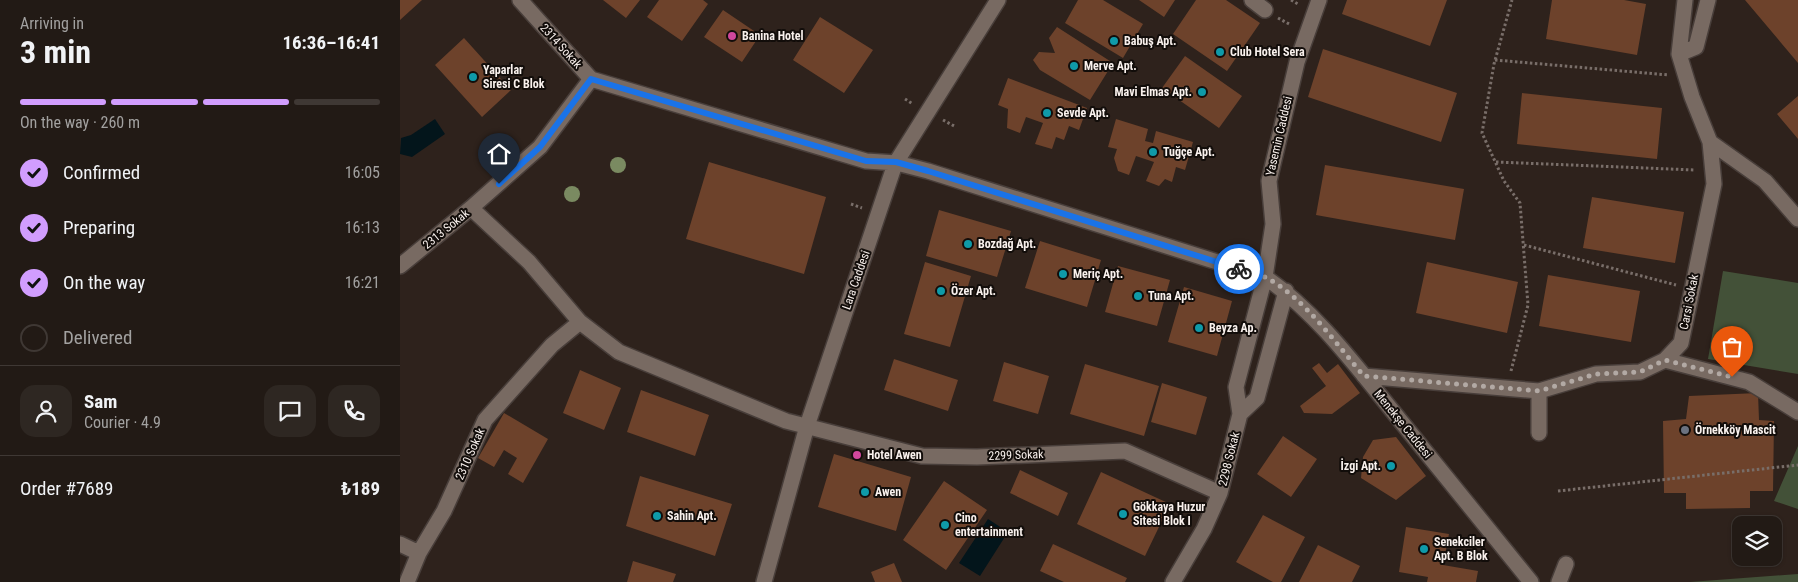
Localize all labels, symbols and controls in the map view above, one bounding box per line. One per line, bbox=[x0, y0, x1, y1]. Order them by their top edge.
text: Arriving in bbox=[20, 14, 84, 33]
street label: 2314 Sokak bbox=[537, 21, 585, 72]
place label: Banina Hotel bbox=[742, 29, 803, 43]
marker: Banina Hotel bbox=[726, 30, 738, 42]
text: 16:36–16:41 bbox=[282, 31, 380, 54]
text: 3 min bbox=[20, 33, 91, 71]
place label: Babuş Apt. bbox=[1124, 34, 1176, 48]
marker: Babuş Apt. bbox=[1108, 35, 1120, 47]
place label: Club Hotel Sera bbox=[1230, 45, 1305, 59]
marker: Club Hotel Sera bbox=[1214, 46, 1226, 58]
place label: Merve Apt. bbox=[1084, 59, 1137, 73]
marker: Merve Apt. bbox=[1068, 60, 1080, 72]
place label: Yaparlar Siresi C Blok bbox=[483, 63, 545, 91]
marker: Yaparlar Siresi C Blok bbox=[467, 71, 479, 83]
place label: Mavi Elmas Apt. bbox=[1114, 85, 1192, 99]
marker: Mavi Elmas Apt. bbox=[1196, 86, 1208, 98]
street label: Yasemin Caddesi bbox=[1263, 95, 1295, 177]
place label: Sevde Apt. bbox=[1057, 106, 1109, 120]
marker: Sevde Apt. bbox=[1041, 107, 1053, 119]
text: On the way · 260 m bbox=[20, 113, 140, 132]
pin bbox=[478, 133, 520, 184]
icon: home bbox=[485, 140, 513, 168]
place label: Tuğçe Apt. bbox=[1163, 145, 1215, 159]
marker: Tuğçe Apt. bbox=[1147, 146, 1159, 158]
icon: check bbox=[20, 159, 48, 187]
text: Confirmed bbox=[63, 161, 140, 184]
text: 16:05 bbox=[345, 163, 380, 182]
street label: 2313 Sokak bbox=[420, 206, 472, 252]
icon: check bbox=[20, 214, 48, 242]
text: Preparing bbox=[63, 216, 135, 239]
text: 16:13 bbox=[345, 218, 380, 237]
place label: Bozdağ Apt. bbox=[978, 237, 1036, 251]
marker: Bozdağ Apt. bbox=[962, 238, 974, 250]
courier bbox=[1214, 244, 1264, 294]
street label: Lara Caddesi bbox=[839, 249, 873, 311]
icon: bike bbox=[1225, 255, 1253, 283]
place label: Meriç Apt. bbox=[1073, 267, 1123, 281]
marker: Meriç Apt. bbox=[1057, 268, 1069, 280]
icon: check bbox=[20, 269, 48, 297]
text: On the way bbox=[63, 271, 145, 294]
text: 16:21 bbox=[345, 273, 380, 292]
street label: Carsi Sokak bbox=[1677, 273, 1701, 331]
place label: Özer Apt. bbox=[951, 283, 996, 298]
marker: Özer Apt. bbox=[935, 285, 947, 297]
place label: Tuna Apt. bbox=[1148, 289, 1194, 303]
marker: Tuna Apt. bbox=[1132, 290, 1144, 302]
place label: Beyza Ap. bbox=[1209, 321, 1257, 335]
marker: Beyza Ap. bbox=[1193, 322, 1205, 334]
text: Delivered bbox=[63, 326, 132, 349]
pin bbox=[1711, 326, 1753, 377]
icon: bag bbox=[1718, 333, 1746, 361]
button: person bbox=[20, 385, 72, 437]
button: chat bbox=[264, 385, 316, 437]
button: phone bbox=[328, 385, 380, 437]
street label: Menekşe Caddesi bbox=[1371, 387, 1435, 461]
text: Sam bbox=[84, 390, 117, 413]
text: Courier · 4.9 bbox=[84, 413, 161, 432]
place label: Örnekköy Mascit bbox=[1695, 422, 1776, 437]
marker: Örnekköy Mascit bbox=[1679, 424, 1691, 436]
street label: 2310 Sokak bbox=[452, 425, 488, 482]
street label: 2298 Sokak bbox=[1216, 430, 1243, 488]
street label: 2299 Sokak bbox=[988, 447, 1044, 463]
place label: Hotel Awen bbox=[867, 448, 922, 462]
marker: Hotel Awen bbox=[851, 449, 863, 461]
place label: İzgi Apt. bbox=[1341, 458, 1381, 473]
marker: İzgi Apt. bbox=[1385, 460, 1397, 472]
text: Order #7689 bbox=[20, 477, 113, 500]
text: ₺189 bbox=[341, 477, 380, 500]
place label: Awen bbox=[875, 485, 901, 499]
marker: Awen bbox=[859, 486, 871, 498]
place label: Gökkaya Huzur Sitesi Blok I bbox=[1133, 500, 1205, 528]
marker: Gökkaya Huzur Sitesi Blok I bbox=[1117, 508, 1129, 520]
place label: Sahin Apt. bbox=[667, 509, 717, 523]
marker: Sahin Apt. bbox=[651, 510, 663, 522]
place label: Cino entertainment bbox=[955, 511, 1023, 539]
map controls bbox=[1732, 516, 1782, 566]
button: layers bbox=[1732, 516, 1782, 566]
marker: Cino entertainment bbox=[939, 519, 951, 531]
place label: Senekciler Apt. B Blok bbox=[1434, 535, 1488, 563]
marker: Senekciler Apt. B Blok bbox=[1418, 543, 1430, 555]

